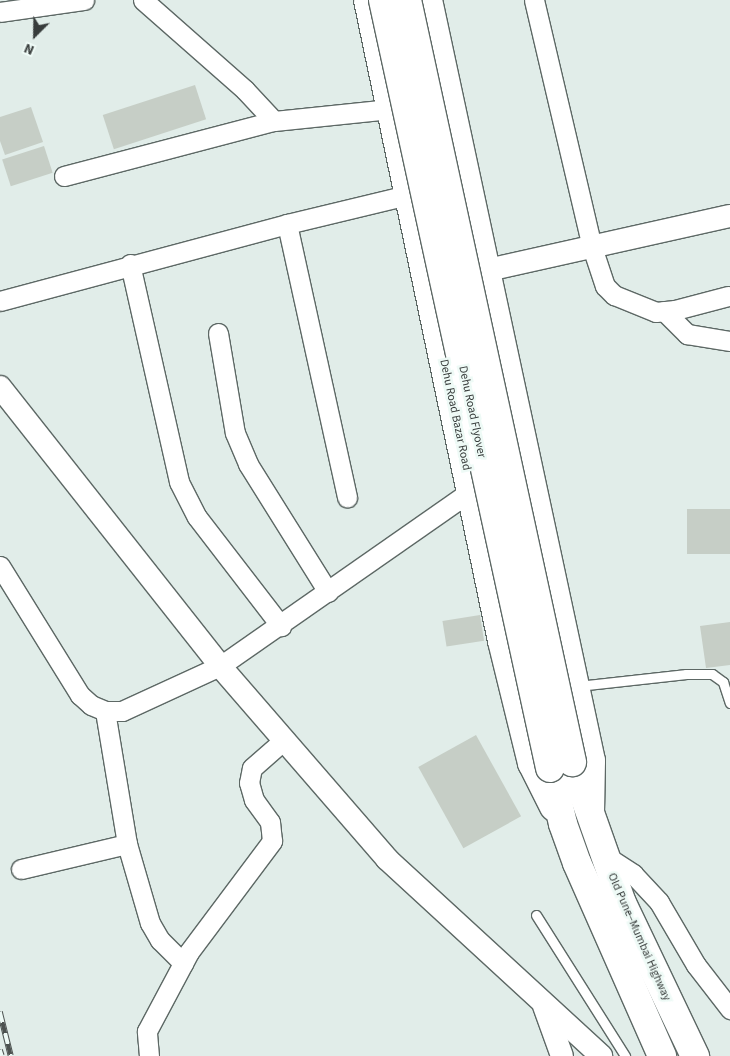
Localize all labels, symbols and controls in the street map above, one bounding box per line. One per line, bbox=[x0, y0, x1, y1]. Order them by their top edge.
north arrow bbox=[10, 10, 60, 60]
text: N bbox=[21, 38, 37, 60]
street label: Dehu Road Bazar Road bbox=[436, 358, 474, 472]
street label: Dehu Road Flyover bbox=[455, 365, 489, 459]
street label: Old Pune–Mumbai Highway bbox=[604, 871, 674, 1003]

